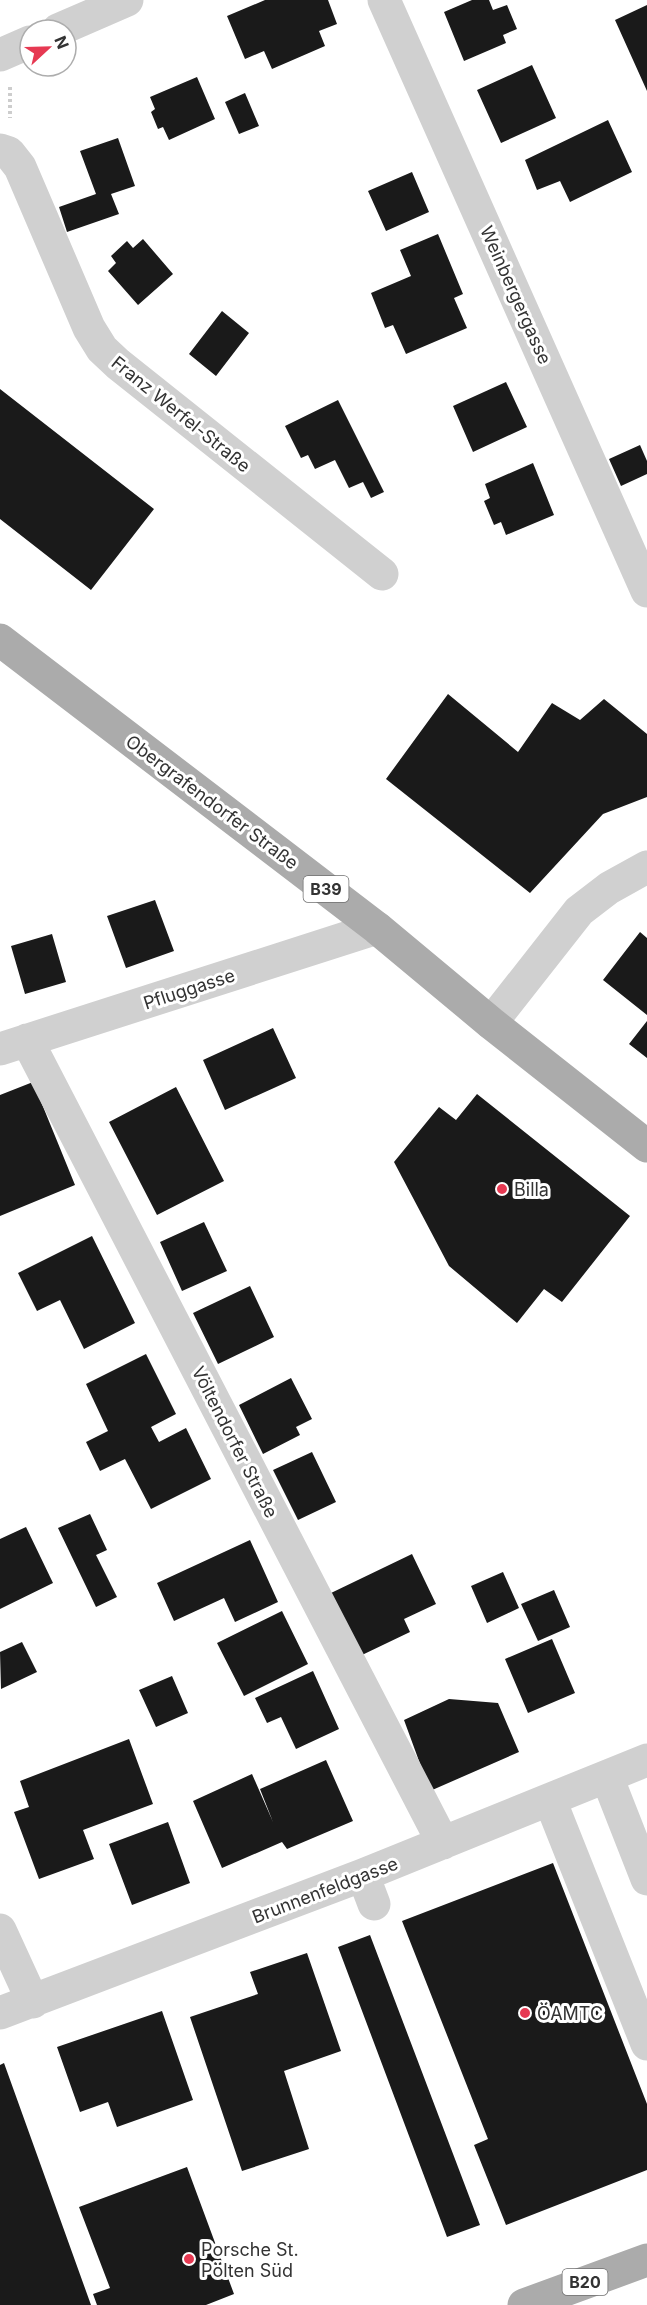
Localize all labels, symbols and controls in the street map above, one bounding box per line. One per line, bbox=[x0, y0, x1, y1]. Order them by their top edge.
north arrow bbox=[18, 18, 78, 78]
text: N bbox=[50, 33, 73, 52]
street label: Weinbergergasse bbox=[476, 223, 556, 367]
street label: Franz Werfel-Straße bbox=[107, 352, 255, 476]
street label: Obergrafendorfer Straße bbox=[122, 730, 302, 874]
road number: B39 bbox=[304, 876, 348, 902]
street label: Pfluggasse bbox=[141, 964, 237, 1014]
place label: Billa bbox=[514, 1179, 549, 1200]
marker: Billa bbox=[495, 1182, 509, 1196]
street label: Völtendorfer Straße bbox=[188, 1363, 282, 1521]
street label: Brunnenfeldgasse bbox=[249, 1853, 401, 1927]
place label: ÖAMTC bbox=[537, 2002, 603, 2024]
marker: ÖAMTC bbox=[518, 2006, 532, 2020]
place label: Porsche St. Pölten Süd bbox=[201, 2239, 299, 2281]
marker: Porsche St. Pölten Süd bbox=[182, 2252, 196, 2266]
road number: B20 bbox=[562, 2269, 608, 2295]

